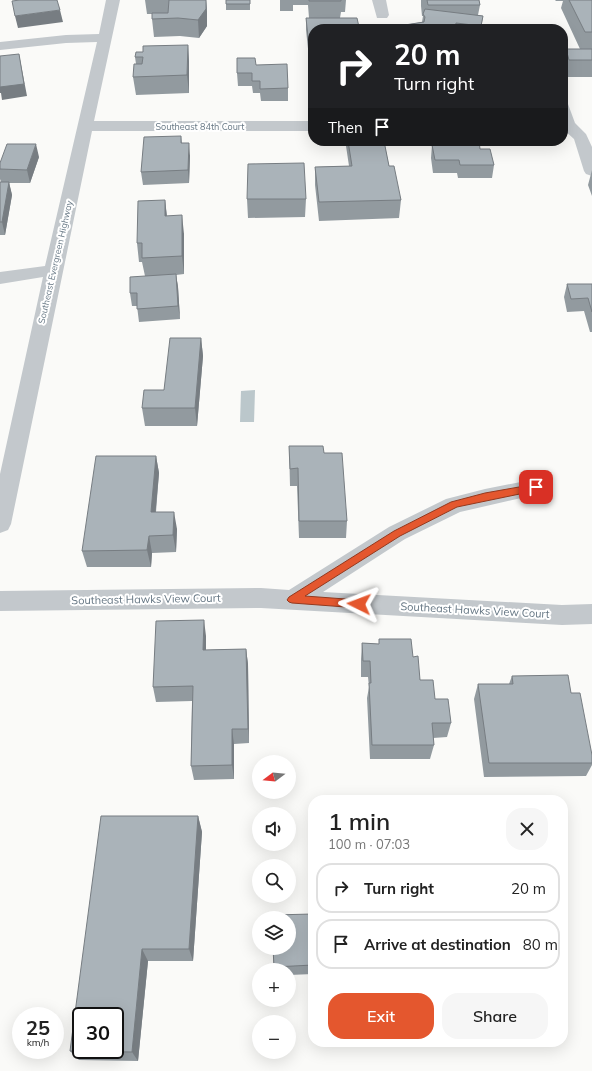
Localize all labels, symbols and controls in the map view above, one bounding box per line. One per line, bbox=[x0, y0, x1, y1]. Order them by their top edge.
text: 20 m bbox=[394, 37, 460, 72]
icon: right bbox=[328, 40, 380, 92]
text: Turn right bbox=[394, 72, 474, 95]
icon: arrive bbox=[371, 116, 393, 138]
text: Then bbox=[328, 118, 363, 137]
street label: Southeast 84th Court bbox=[156, 121, 244, 132]
street label: Southeast Evergreen Highway bbox=[35, 199, 76, 325]
pin bbox=[519, 470, 553, 504]
icon: arrive bbox=[525, 476, 547, 498]
position arrow bbox=[338, 583, 380, 625]
street label: Southeast Hawks View Court bbox=[71, 591, 221, 607]
street label: Southeast Hawks View Court bbox=[400, 599, 550, 621]
north arrow bbox=[252, 755, 296, 799]
map controls bbox=[252, 755, 296, 1059]
text: 1 min bbox=[328, 806, 390, 836]
button: sound bbox=[252, 807, 296, 851]
button: close bbox=[506, 808, 548, 850]
text: 100 m · 07:03 bbox=[328, 836, 410, 852]
button: search bbox=[252, 859, 296, 903]
icon: right bbox=[330, 877, 352, 899]
text: Turn right bbox=[364, 879, 434, 898]
text: 20 m bbox=[511, 879, 546, 898]
button: layers bbox=[252, 911, 296, 955]
icon: arrive bbox=[330, 933, 352, 955]
text: Arrive at destination bbox=[364, 935, 511, 954]
text: 80 m bbox=[523, 935, 558, 954]
button: + bbox=[252, 963, 296, 1007]
button: Exit bbox=[328, 993, 434, 1039]
button: Share bbox=[442, 993, 548, 1039]
speed limit sign: 30 bbox=[72, 1007, 124, 1059]
text: 25 bbox=[26, 1015, 50, 1040]
button: − bbox=[252, 1015, 296, 1059]
text: km/h bbox=[27, 1036, 49, 1049]

